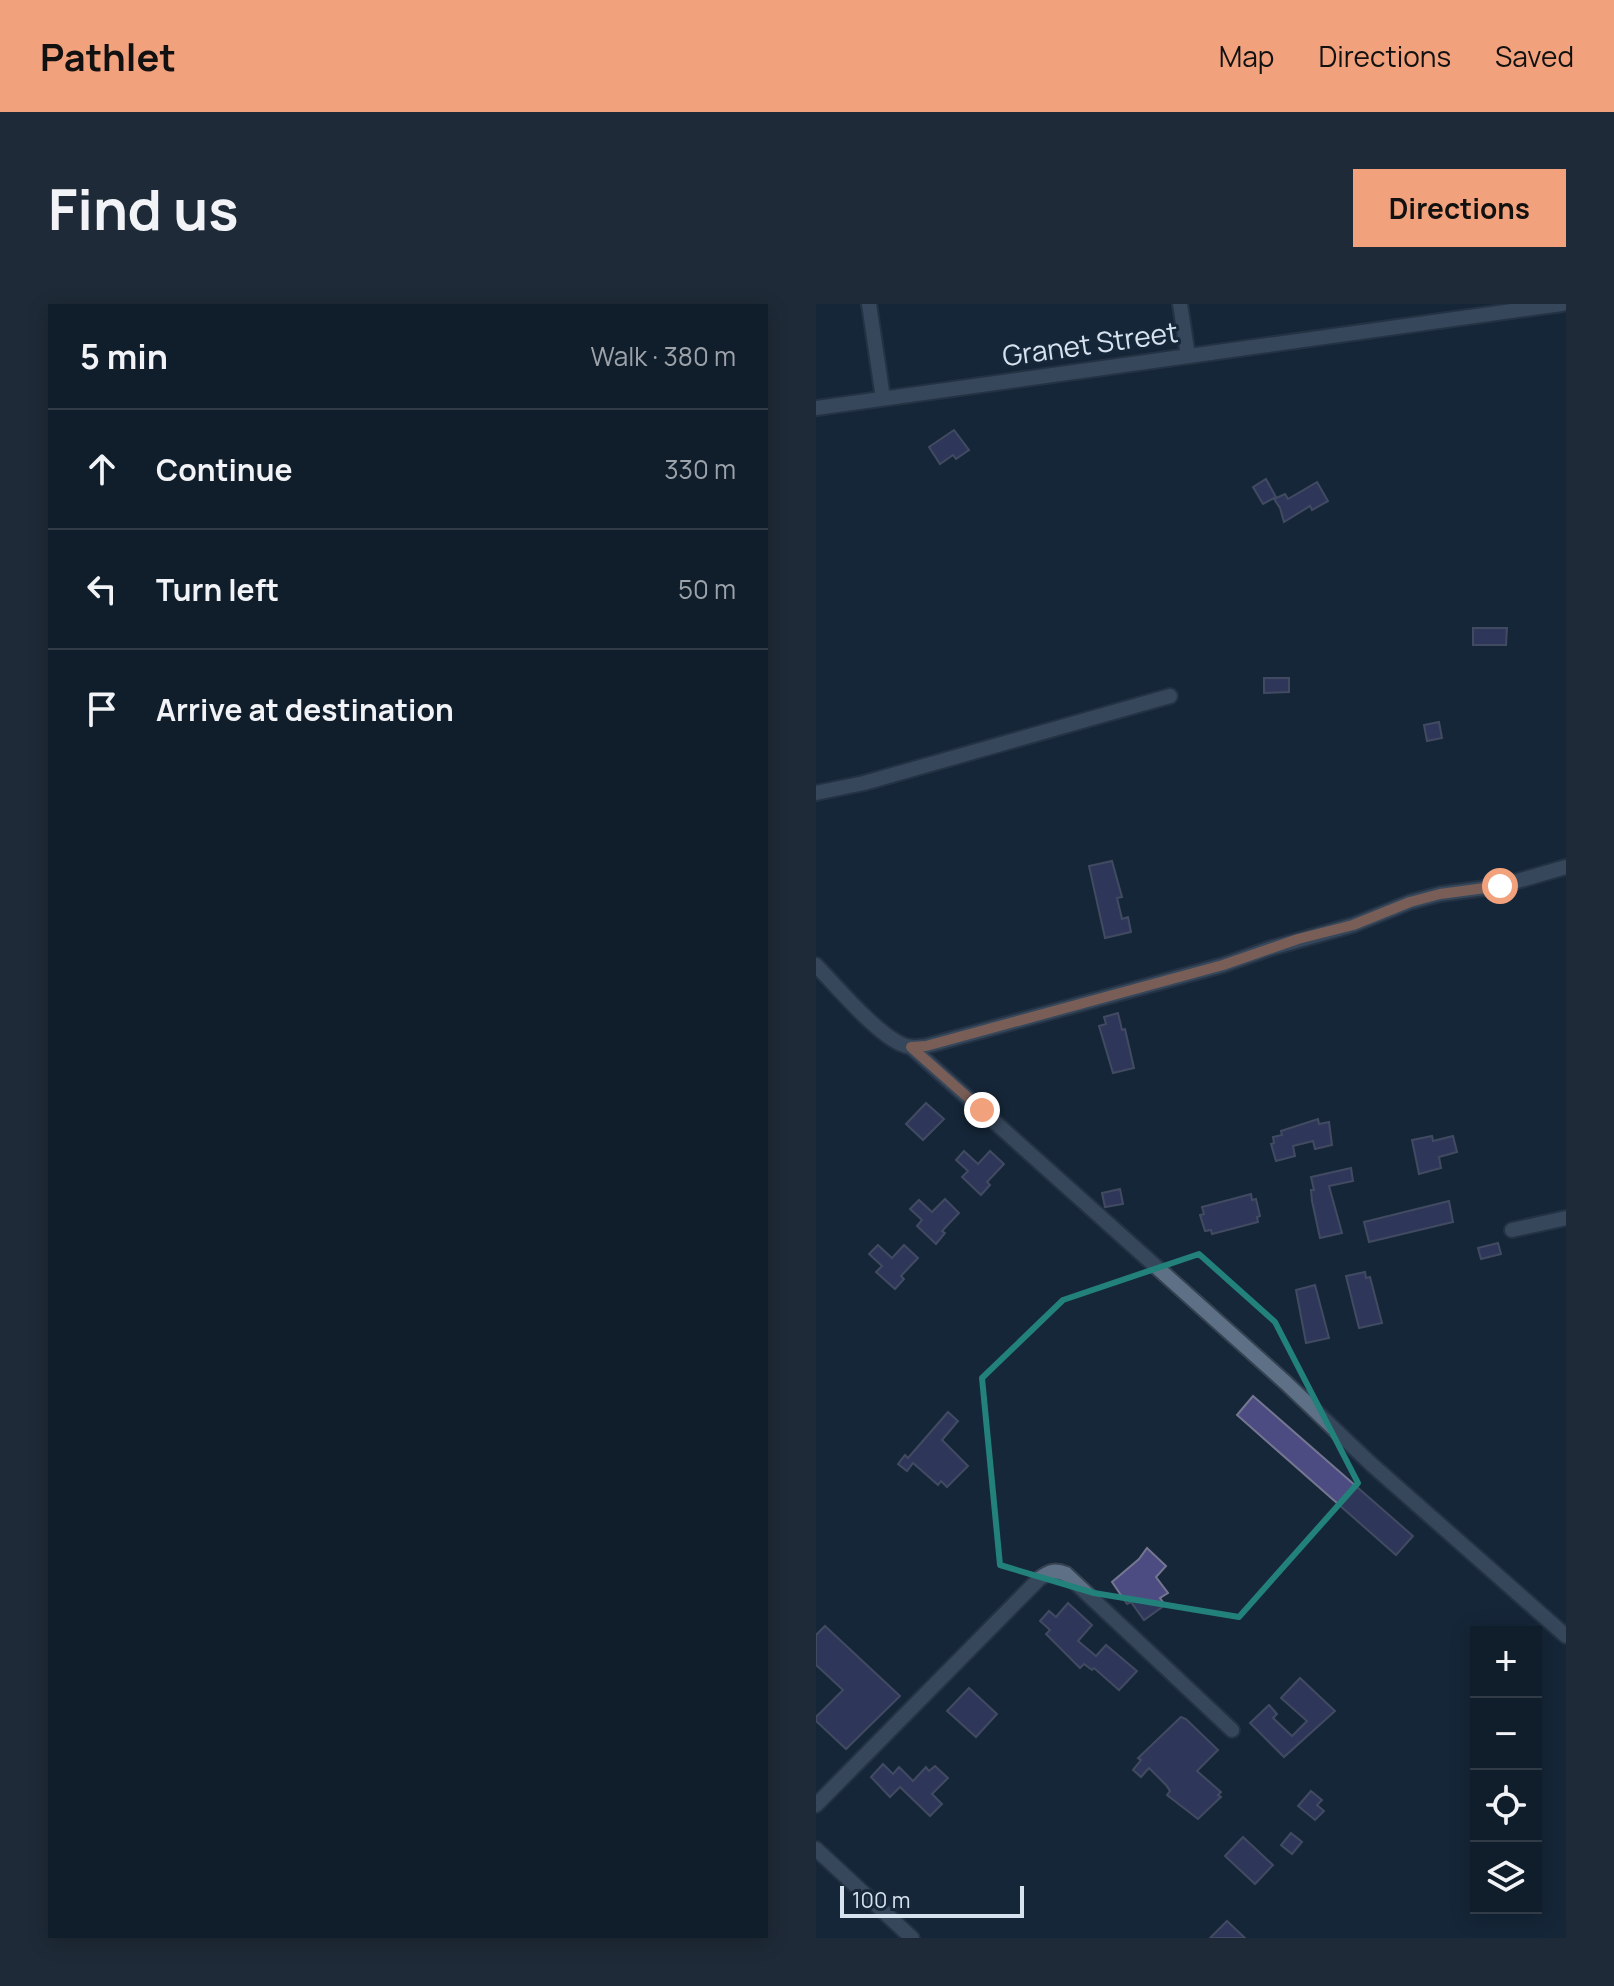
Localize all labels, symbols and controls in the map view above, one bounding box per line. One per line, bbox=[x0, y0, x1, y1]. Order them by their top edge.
text: Pathlet bbox=[40, 30, 176, 82]
text: Map bbox=[1219, 37, 1274, 75]
text: Directions bbox=[1318, 37, 1451, 75]
text: Saved bbox=[1495, 37, 1574, 75]
button: Directions bbox=[1353, 169, 1566, 247]
text: Find us bbox=[48, 170, 239, 247]
street label: Granet Street bbox=[1000, 312, 1180, 374]
text: 5 min bbox=[80, 333, 168, 379]
text: Walk · 380 m bbox=[591, 338, 736, 374]
icon: ahead bbox=[80, 447, 124, 491]
text: Continue bbox=[156, 449, 292, 490]
text: 330 m bbox=[664, 451, 736, 487]
icon: left bbox=[80, 567, 124, 611]
text: Turn left bbox=[156, 569, 279, 610]
text: 50 m bbox=[678, 571, 736, 607]
icon: arrive bbox=[80, 687, 124, 731]
text: Arrive at destination bbox=[156, 689, 454, 730]
route start bbox=[1482, 868, 1518, 904]
route end bbox=[964, 1092, 1000, 1128]
map controls bbox=[1470, 1626, 1542, 1914]
button: + bbox=[1470, 1626, 1542, 1698]
button: − bbox=[1470, 1698, 1542, 1770]
button: locate bbox=[1470, 1770, 1542, 1842]
button: layers bbox=[1470, 1842, 1542, 1914]
scale bar bbox=[840, 1882, 1024, 1918]
text: 100 m bbox=[852, 1885, 910, 1915]

